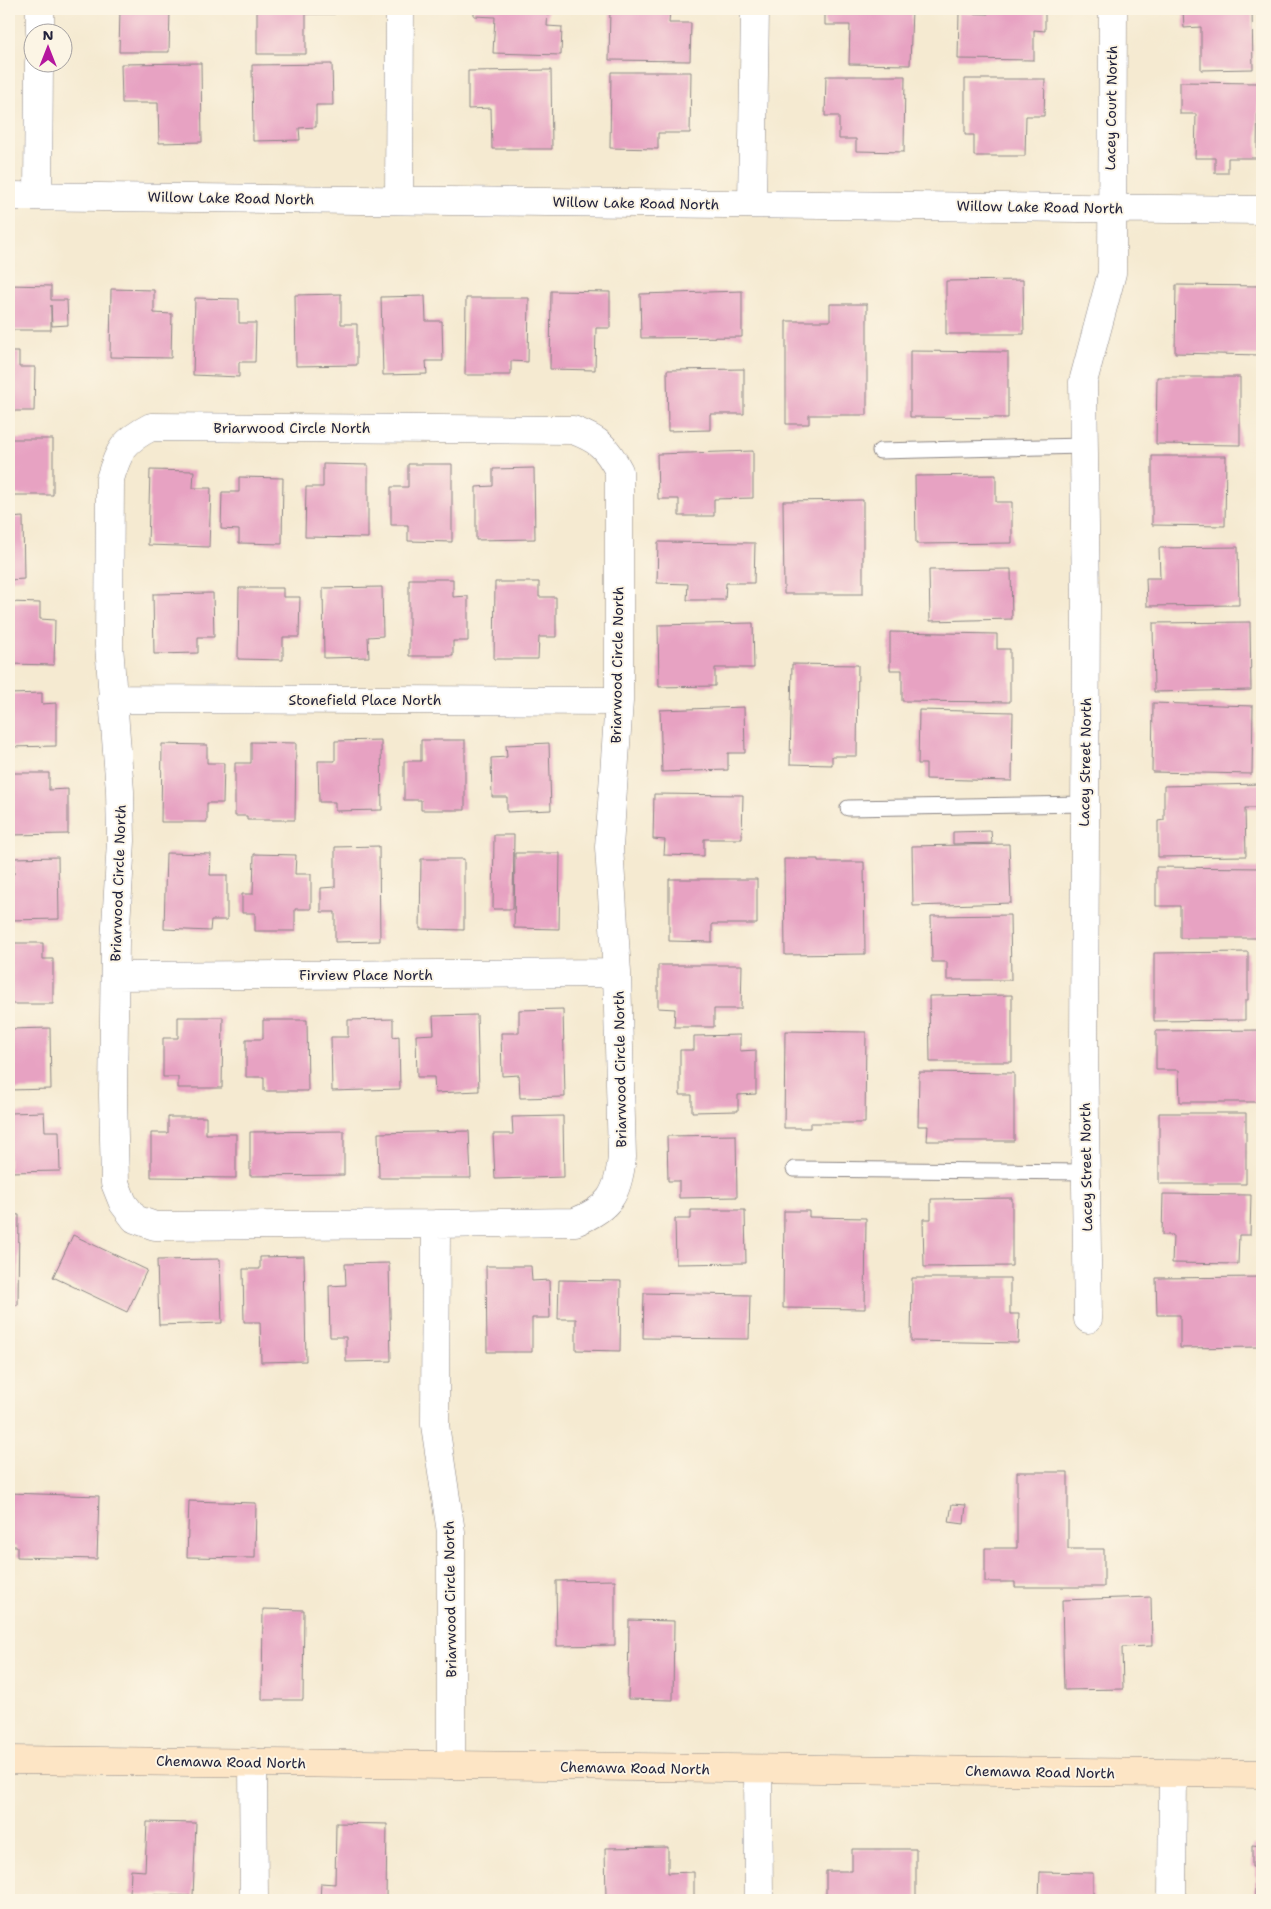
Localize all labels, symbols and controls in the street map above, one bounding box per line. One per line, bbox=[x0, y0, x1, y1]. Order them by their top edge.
north arrow bbox=[22, 22, 72, 72]
text: N bbox=[42, 26, 54, 44]
street label: Lacey Court North bbox=[1101, 45, 1121, 171]
street label: Willow Lake Road North bbox=[147, 188, 315, 208]
street label: Willow Lake Road North bbox=[552, 193, 720, 213]
street label: Willow Lake Road North bbox=[956, 197, 1124, 217]
street label: Briarwood Circle North bbox=[213, 419, 371, 437]
street label: Briarwood Circle North bbox=[607, 586, 627, 744]
street label: Stonefield Place North bbox=[289, 691, 441, 709]
street label: Lacey Street North bbox=[1075, 697, 1095, 827]
street label: Briarwood Circle North bbox=[106, 804, 130, 962]
street label: Firview Place North bbox=[299, 966, 433, 984]
street label: Briarwood Circle North bbox=[610, 990, 630, 1148]
street label: Lacey Street North bbox=[1076, 1102, 1096, 1232]
street label: Briarwood Circle North bbox=[440, 1520, 460, 1678]
street label: Chemawa Road North bbox=[156, 1752, 306, 1772]
street label: Chemawa Road North bbox=[560, 1758, 710, 1778]
street label: Chemawa Road North bbox=[965, 1762, 1115, 1782]

